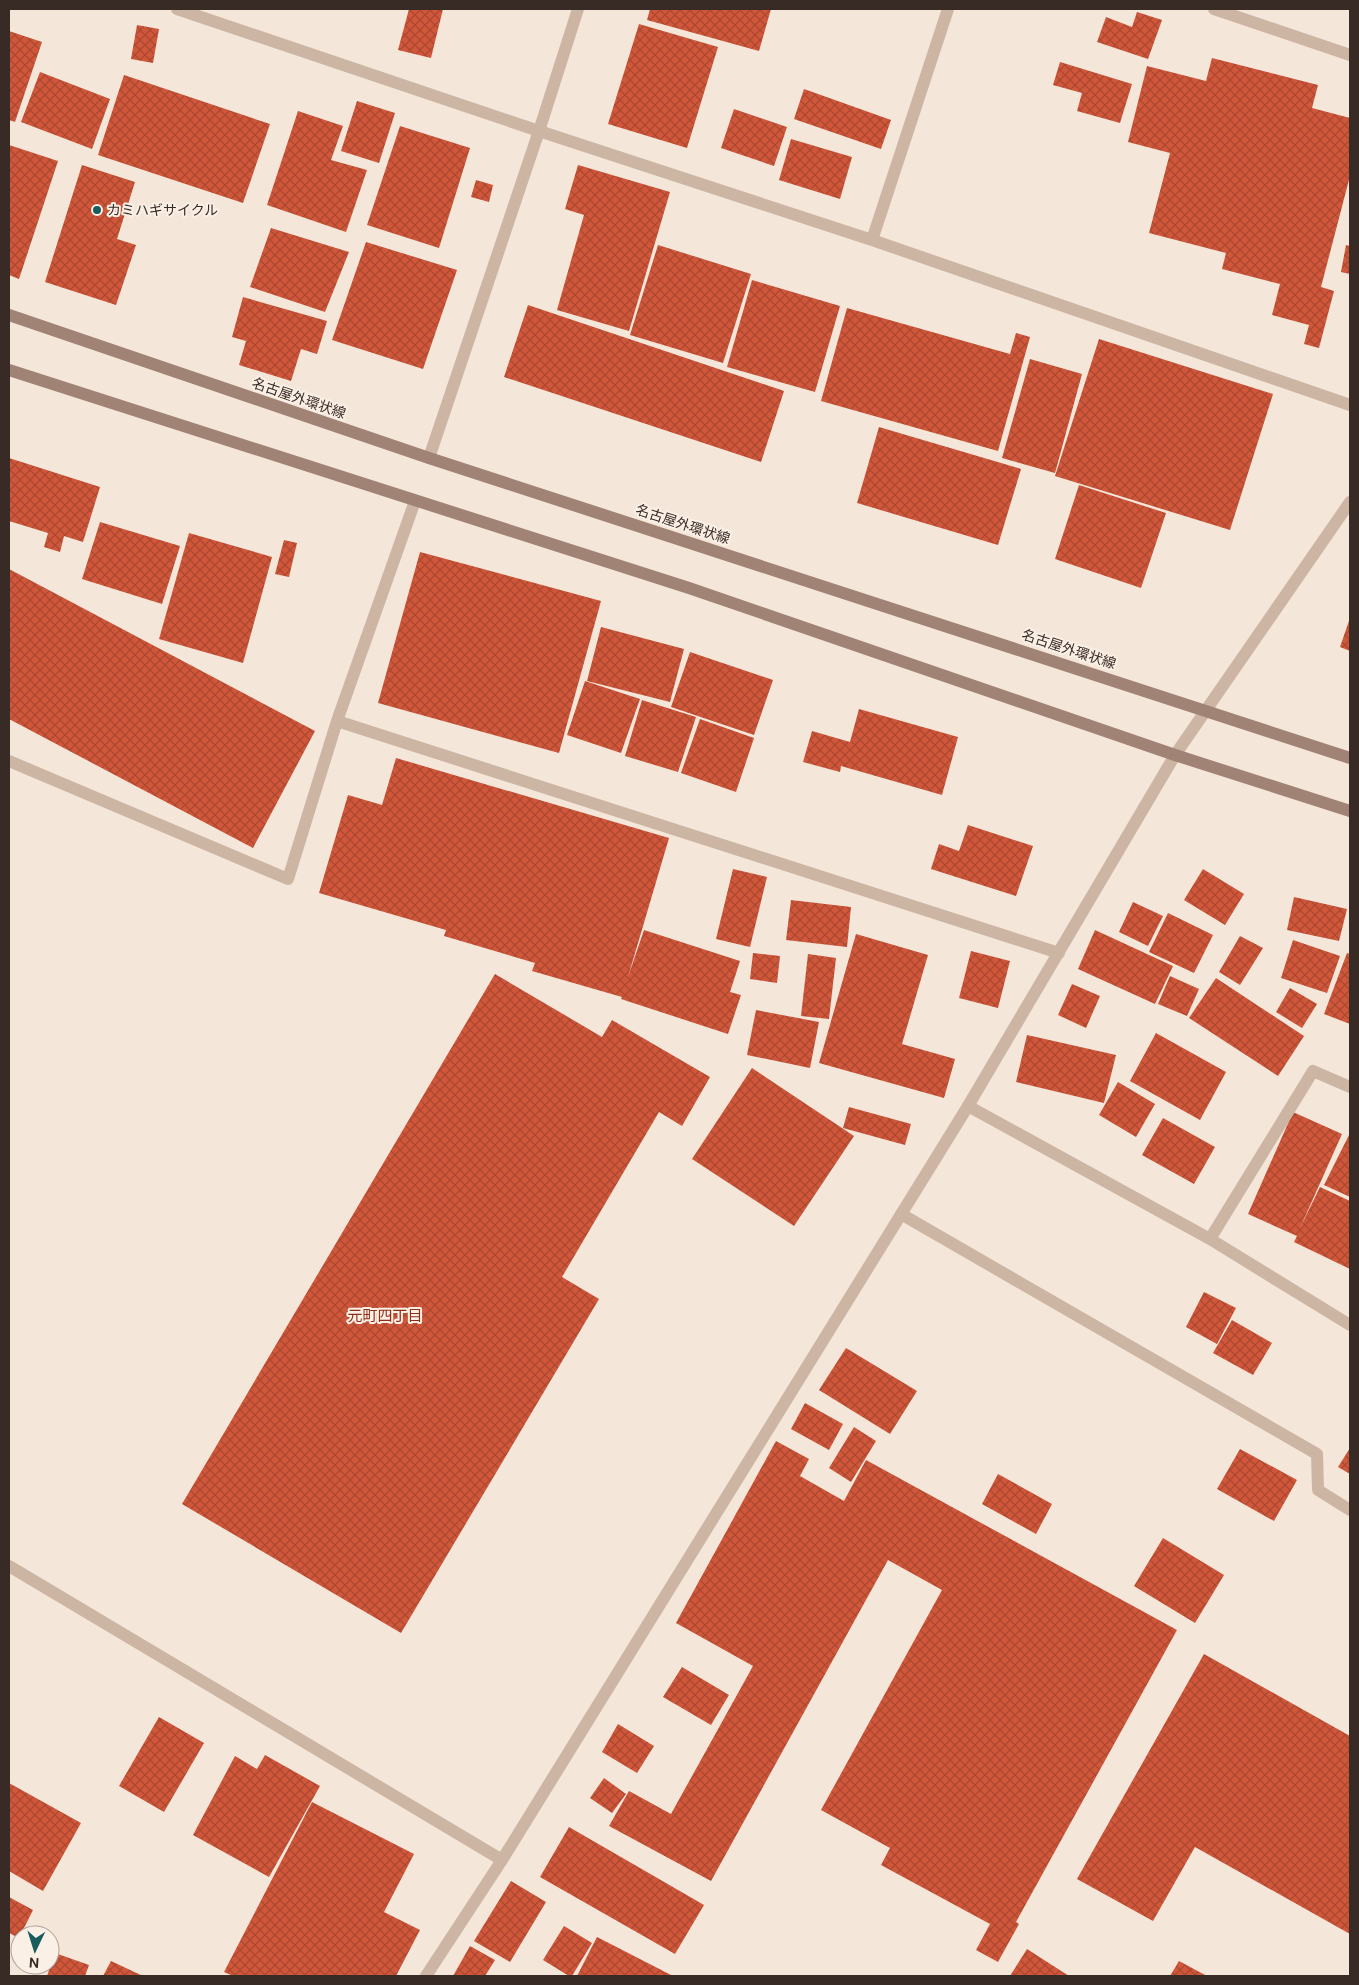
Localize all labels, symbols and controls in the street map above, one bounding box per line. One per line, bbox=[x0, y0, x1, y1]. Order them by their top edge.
place label: カミハギサイクル bbox=[107, 201, 218, 219]
marker: カミハギサイクル bbox=[91, 204, 103, 216]
street label: 名古屋外環状線 bbox=[250, 374, 348, 422]
street label: 名古屋外環状線 bbox=[634, 500, 732, 548]
street label: 名古屋外環状線 bbox=[1020, 625, 1118, 673]
district label: 元町四丁目 bbox=[347, 1306, 423, 1326]
north arrow bbox=[10, 1925, 60, 1975]
text: N bbox=[28, 1954, 40, 1972]

